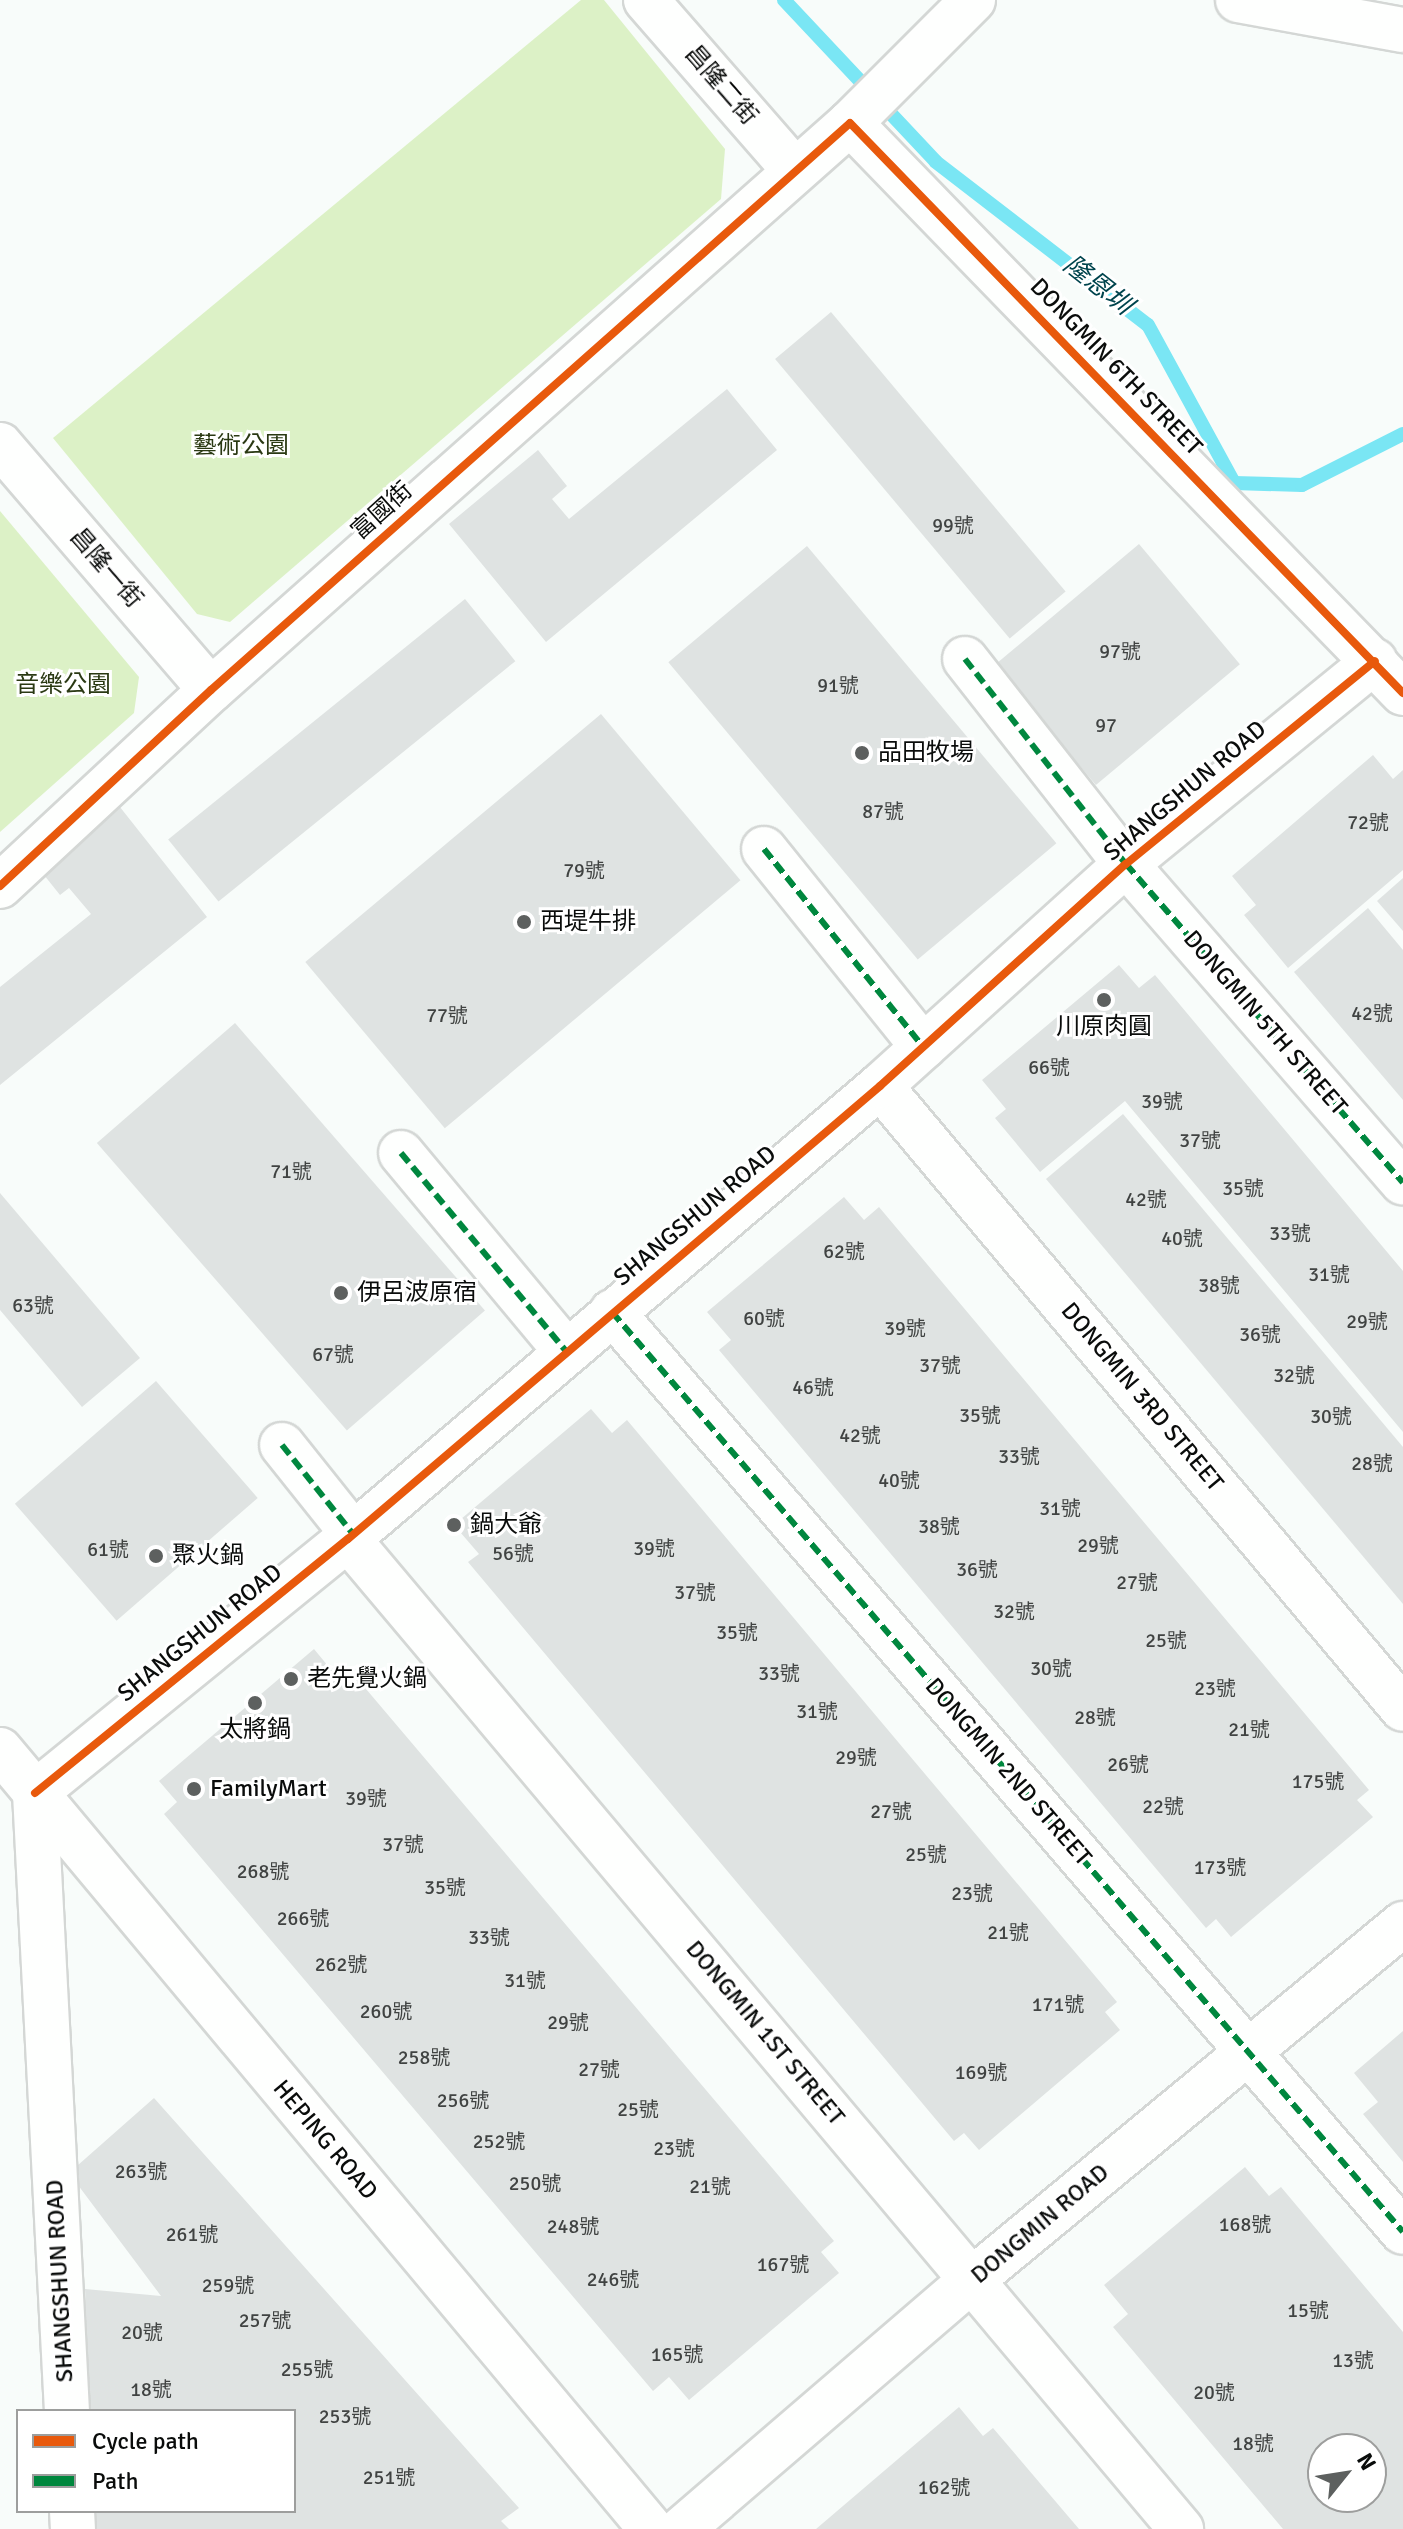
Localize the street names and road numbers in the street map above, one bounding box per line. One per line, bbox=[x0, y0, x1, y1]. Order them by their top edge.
street label: 昌隆二街 bbox=[679, 39, 763, 131]
street label: DONGMIN 6TH STREET bbox=[1024, 272, 1208, 462]
street label: 富國街 bbox=[346, 476, 418, 546]
street label: 昌隆一街 bbox=[64, 522, 148, 614]
street label: SHANGSHUN ROAD bbox=[1098, 715, 1272, 867]
street label: DONGMIN 5TH STREET bbox=[1177, 925, 1353, 1121]
street label: SHANGSHUN ROAD bbox=[608, 1140, 782, 1292]
street label: DONGMIN 3RD STREET bbox=[1055, 1297, 1229, 1497]
street label: SHANGSHUN ROAD bbox=[112, 1558, 288, 1708]
street label: DONGMIN 2ND STREET bbox=[919, 1672, 1097, 1872]
street label: DONGMIN 1ST STREET bbox=[679, 1935, 851, 2131]
street label: HEPING ROAD bbox=[267, 2074, 383, 2206]
street label: DONGMIN ROAD bbox=[965, 2158, 1115, 2290]
street label: SHANGSHUN ROAD bbox=[40, 2179, 80, 2383]

